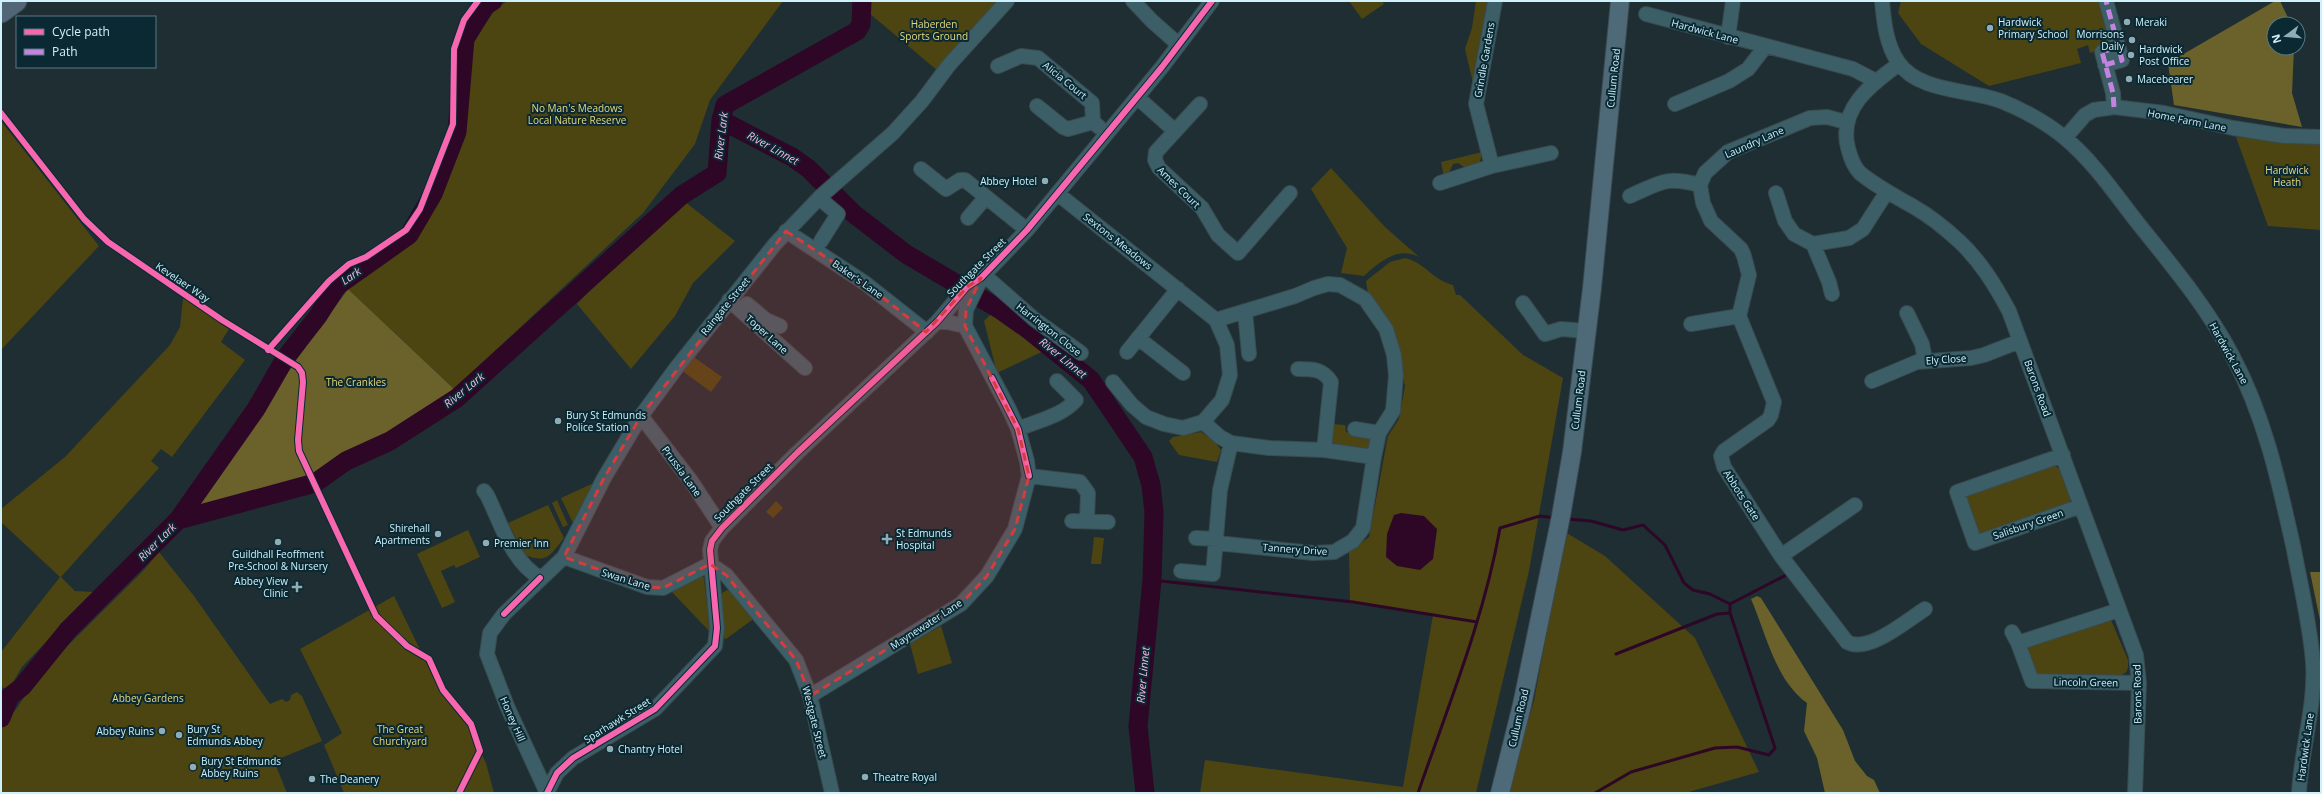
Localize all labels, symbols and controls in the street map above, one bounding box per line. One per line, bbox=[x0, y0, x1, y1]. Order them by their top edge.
street label: Hardwick Lane bbox=[1670, 15, 1740, 47]
place label: Hardwick Primary School bbox=[1998, 15, 2068, 41]
place label: Meraki bbox=[2135, 15, 2167, 29]
legend bbox=[16, 16, 156, 68]
north arrow bbox=[2266, 16, 2306, 56]
park label: Haberden Sports Ground bbox=[900, 17, 968, 43]
marker: Meraki bbox=[2122, 17, 2132, 27]
street label: Grindle Gardens bbox=[1470, 21, 1498, 99]
text: Cycle path bbox=[52, 23, 110, 40]
marker: Hardwick Primary School bbox=[1985, 23, 1995, 33]
place label: Morrisons Daily bbox=[2077, 27, 2125, 53]
text: N bbox=[2267, 33, 2284, 45]
marker: Morrisons Daily bbox=[2127, 35, 2137, 45]
place label: Hardwick Post Office bbox=[2139, 42, 2190, 68]
text: Path bbox=[52, 43, 78, 60]
street label: Cullum Road bbox=[1603, 48, 1623, 108]
marker: Hardwick Post Office bbox=[2126, 50, 2136, 60]
street label: Alicia Court bbox=[1040, 58, 1090, 102]
place label: Macebearer bbox=[2137, 72, 2193, 86]
marker: Macebearer bbox=[2124, 74, 2134, 84]
park label: No Man's Meadows Local Nature Reserve bbox=[528, 101, 627, 127]
street label: Home Farm Lane bbox=[2146, 105, 2228, 135]
water label: River Lark bbox=[710, 111, 731, 161]
street label: Laundry Lane bbox=[1722, 123, 1786, 161]
water label: River Linnet bbox=[745, 127, 802, 168]
street label: Ames Court bbox=[1154, 163, 1204, 211]
park label: Hardwick Heath bbox=[2265, 163, 2309, 189]
place label: Abbey Hotel bbox=[980, 174, 1037, 188]
marker: Abbey Hotel bbox=[1040, 176, 1050, 186]
street label: Sextons Meadows bbox=[1081, 210, 1156, 273]
street label: Southgate Street bbox=[943, 234, 1009, 300]
street label: Baker's Lane bbox=[830, 256, 887, 302]
street label: Kevelaer Way bbox=[153, 259, 214, 306]
water label: Lark bbox=[338, 263, 364, 288]
street label: Raingate Street bbox=[697, 274, 753, 338]
street label: Harrington Close bbox=[1014, 299, 1085, 359]
street label: Toper Lane bbox=[743, 311, 791, 357]
street label: Hardwick Lane bbox=[2206, 320, 2252, 387]
water label: River Linnet bbox=[1037, 334, 1090, 381]
street label: Ely Close bbox=[1925, 351, 1967, 367]
street label: Barons Road bbox=[2021, 358, 2055, 418]
water label: River Lark bbox=[440, 368, 488, 411]
street label: Cullum Road bbox=[1567, 370, 1589, 430]
park label: The Crankles bbox=[326, 375, 386, 389]
place label: Bury St Edmunds Police Station bbox=[566, 408, 646, 434]
marker: Bury St Edmunds Police Station bbox=[553, 416, 563, 426]
street label: Prussia Lane bbox=[659, 443, 705, 499]
street label: Southgate Street bbox=[710, 459, 776, 525]
street label: Abbots Gate bbox=[1720, 467, 1764, 523]
street label: Salisbury Green bbox=[1991, 505, 2065, 543]
water label: River Lark bbox=[134, 519, 179, 564]
place label: Shirehall Apartments bbox=[375, 521, 430, 547]
place label: St Edmunds Hospital bbox=[896, 526, 952, 552]
marker: Shirehall Apartments bbox=[433, 529, 443, 539]
marker: St Edmunds Hospital bbox=[881, 533, 893, 545]
place label: Premier Inn bbox=[494, 536, 549, 550]
marker: Guildhall Feoffment Pre-School & Nursery bbox=[273, 537, 283, 547]
marker: Premier Inn bbox=[481, 538, 491, 548]
street label: Tannery Drive bbox=[1262, 540, 1328, 558]
place label: Guildhall Feoffment Pre-School & Nursery bbox=[228, 547, 329, 573]
street label: Swan Lane bbox=[600, 565, 652, 593]
place label: Abbey View Clinic bbox=[234, 574, 288, 600]
marker: Abbey View Clinic bbox=[291, 581, 303, 593]
street label: Maynewater Lane bbox=[887, 595, 965, 652]
water label: River Linnet bbox=[1133, 646, 1152, 704]
street label: Barons Road bbox=[2129, 664, 2145, 724]
street label: Lincoln Green bbox=[2054, 674, 2118, 690]
street label: Westgate Street bbox=[799, 684, 831, 760]
street label: Cullum Road bbox=[1505, 688, 1531, 748]
park label: Abbey Gardens bbox=[112, 691, 184, 705]
street label: Honey Hill bbox=[497, 694, 529, 744]
street label: Sparhawk Street bbox=[581, 694, 654, 746]
street label: Hardwick Lane bbox=[2293, 712, 2317, 782]
place label: Bury St Edmunds Abbey bbox=[187, 722, 264, 748]
park label: The Great Churchyard bbox=[373, 722, 427, 748]
place label: Abbey Ruins bbox=[96, 724, 154, 738]
marker: Abbey Ruins bbox=[157, 726, 167, 736]
marker: Bury St Edmunds Abbey bbox=[174, 730, 184, 740]
place label: Chantry Hotel bbox=[618, 742, 682, 756]
marker: Chantry Hotel bbox=[605, 744, 615, 754]
place label: Bury St Edmunds Abbey Ruins bbox=[201, 754, 281, 780]
marker: Bury St Edmunds Abbey Ruins bbox=[188, 762, 198, 772]
place label: Theatre Royal bbox=[873, 770, 937, 784]
place label: The Deanery bbox=[320, 772, 380, 786]
marker: Theatre Royal bbox=[860, 772, 870, 782]
marker: The Deanery bbox=[307, 774, 317, 784]

